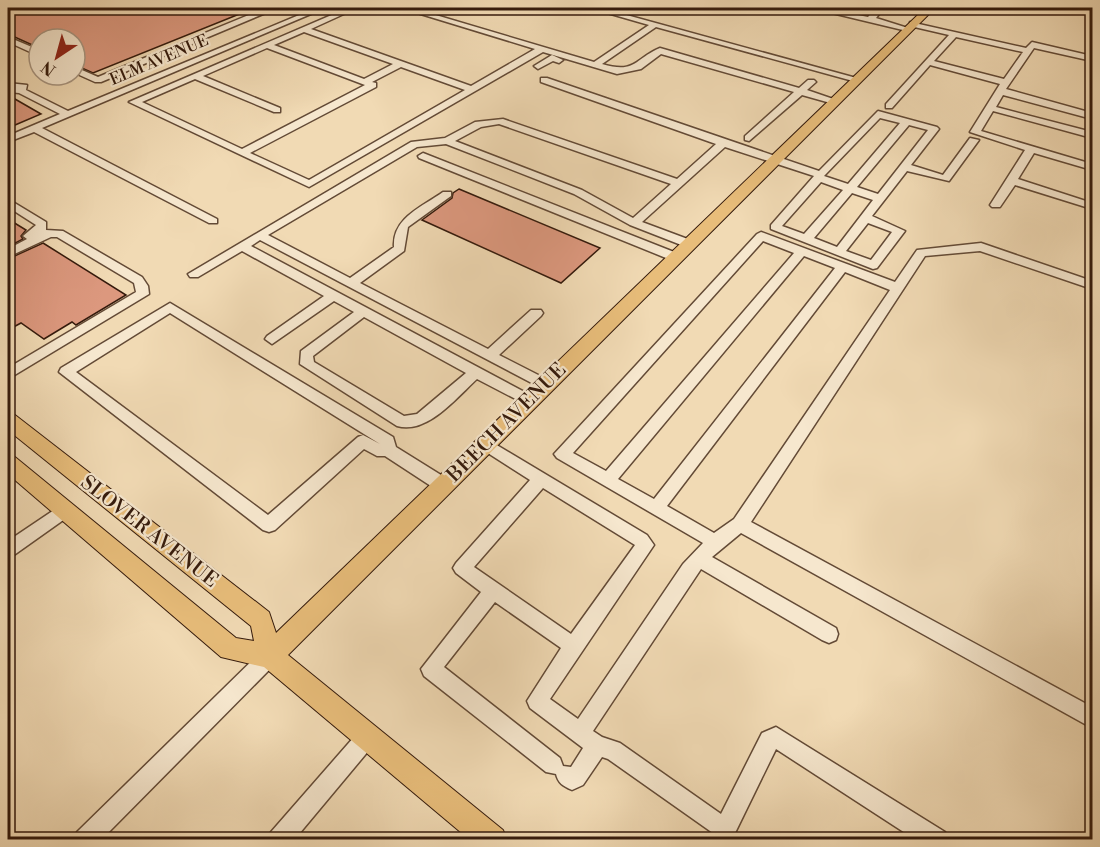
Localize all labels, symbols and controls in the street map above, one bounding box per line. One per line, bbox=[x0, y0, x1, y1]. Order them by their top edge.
north arrow bbox=[27, 27, 87, 87]
street label: ELM AVENUE bbox=[107, 30, 211, 90]
text: N bbox=[37, 56, 60, 80]
street label: BEECH AVENUE bbox=[441, 358, 572, 489]
street label: SLOVER AVENUE bbox=[75, 470, 223, 594]

